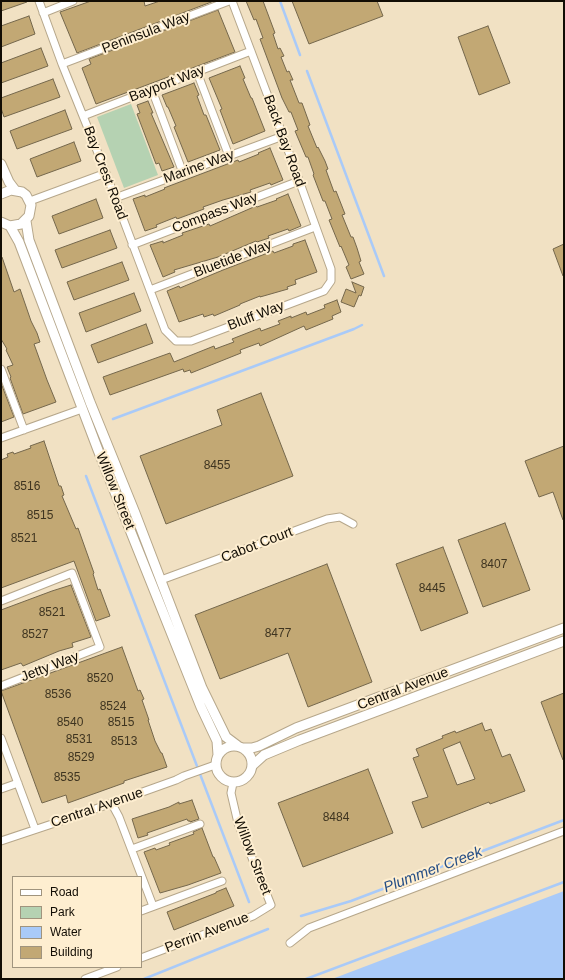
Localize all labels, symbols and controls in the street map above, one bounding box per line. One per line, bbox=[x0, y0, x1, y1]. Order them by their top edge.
street label: Peninsula Way bbox=[100, 9, 192, 57]
street label: Bayport Way bbox=[127, 62, 207, 106]
street label: Back Bay Road bbox=[260, 93, 308, 189]
street label: Bay Crest Road bbox=[79, 124, 131, 222]
street label: Marine Way bbox=[161, 146, 237, 188]
street label: Compass Way bbox=[170, 189, 260, 237]
street label: Bluetide Way bbox=[192, 236, 274, 282]
street label: Bluff Way bbox=[225, 298, 287, 334]
street label: Willow Street bbox=[92, 450, 138, 532]
house number: 8455 bbox=[204, 459, 230, 473]
house number: 8516 bbox=[14, 480, 40, 494]
house number: 8515 bbox=[27, 509, 53, 523]
street label: Cabot Court bbox=[219, 524, 295, 566]
house number: 8521 bbox=[11, 532, 37, 546]
house number: 8407 bbox=[481, 558, 507, 572]
house number: 8445 bbox=[419, 582, 445, 596]
house number: 8521 bbox=[39, 606, 65, 620]
house number: 8477 bbox=[265, 627, 291, 641]
house number: 8527 bbox=[22, 628, 48, 642]
street label: Jetty Way bbox=[19, 648, 81, 686]
street label: Central Avenue bbox=[355, 664, 451, 714]
house number: 8520 bbox=[87, 672, 113, 686]
house number: 8536 bbox=[45, 688, 71, 702]
house number: 8524 bbox=[100, 700, 126, 714]
house number: 8540 bbox=[57, 716, 83, 730]
house number: 8515 bbox=[108, 716, 134, 730]
house number: 8531 bbox=[66, 733, 92, 747]
house number: 8513 bbox=[111, 735, 137, 749]
house number: 8529 bbox=[68, 751, 94, 765]
house number: 8535 bbox=[54, 771, 80, 785]
street label: Central Avenue bbox=[49, 784, 145, 832]
house number: 8484 bbox=[323, 811, 349, 825]
street label: Willow Street bbox=[230, 815, 274, 897]
water label: Plummer Creek bbox=[381, 843, 485, 897]
legend bbox=[12, 876, 142, 968]
text: Road bbox=[50, 885, 79, 899]
text: Park bbox=[50, 905, 75, 919]
street label: Perrin Avenue bbox=[163, 909, 251, 957]
text: Water bbox=[50, 925, 82, 939]
text: Building bbox=[50, 945, 93, 959]

